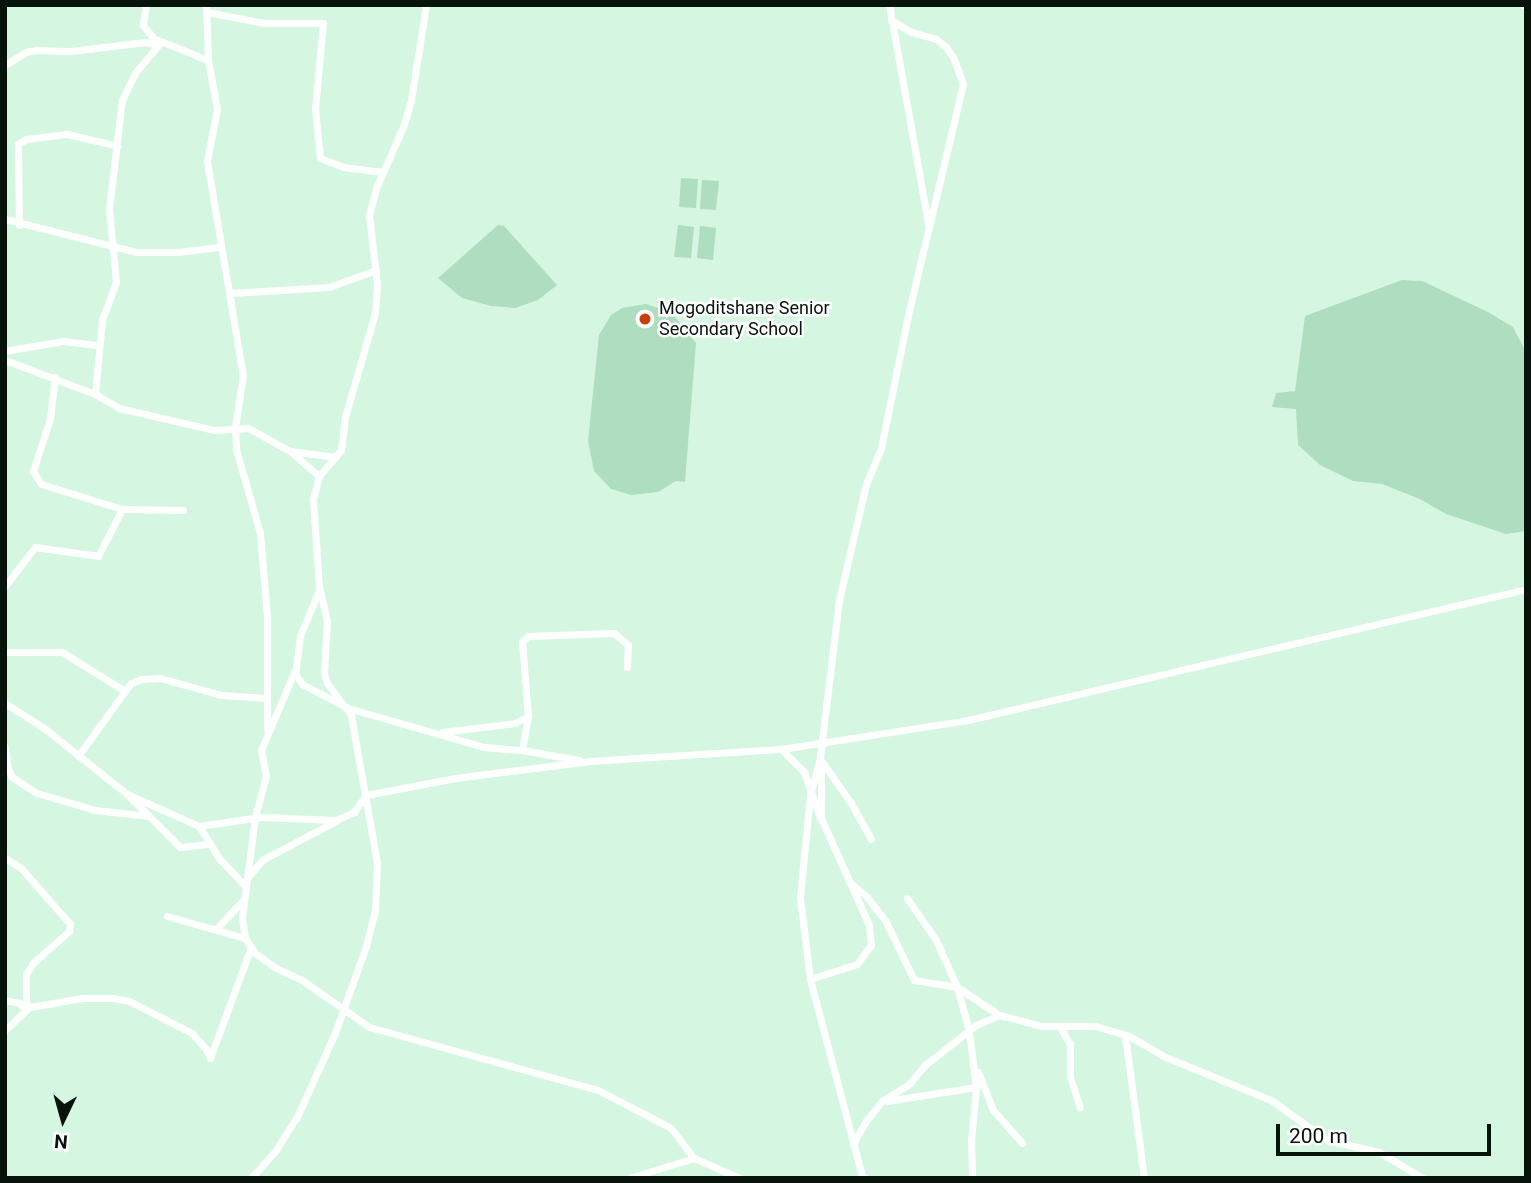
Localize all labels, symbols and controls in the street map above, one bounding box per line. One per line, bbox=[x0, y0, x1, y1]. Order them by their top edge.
place label: Mogoditshane Senior Secondary School bbox=[659, 298, 830, 340]
marker: Mogoditshane Senior Secondary School bbox=[637, 311, 653, 327]
north arrow bbox=[28, 1085, 98, 1155]
scale bar bbox=[1279, 1110, 1494, 1154]
text: 200 m bbox=[1289, 1124, 1348, 1148]
text: N bbox=[53, 1129, 69, 1153]

